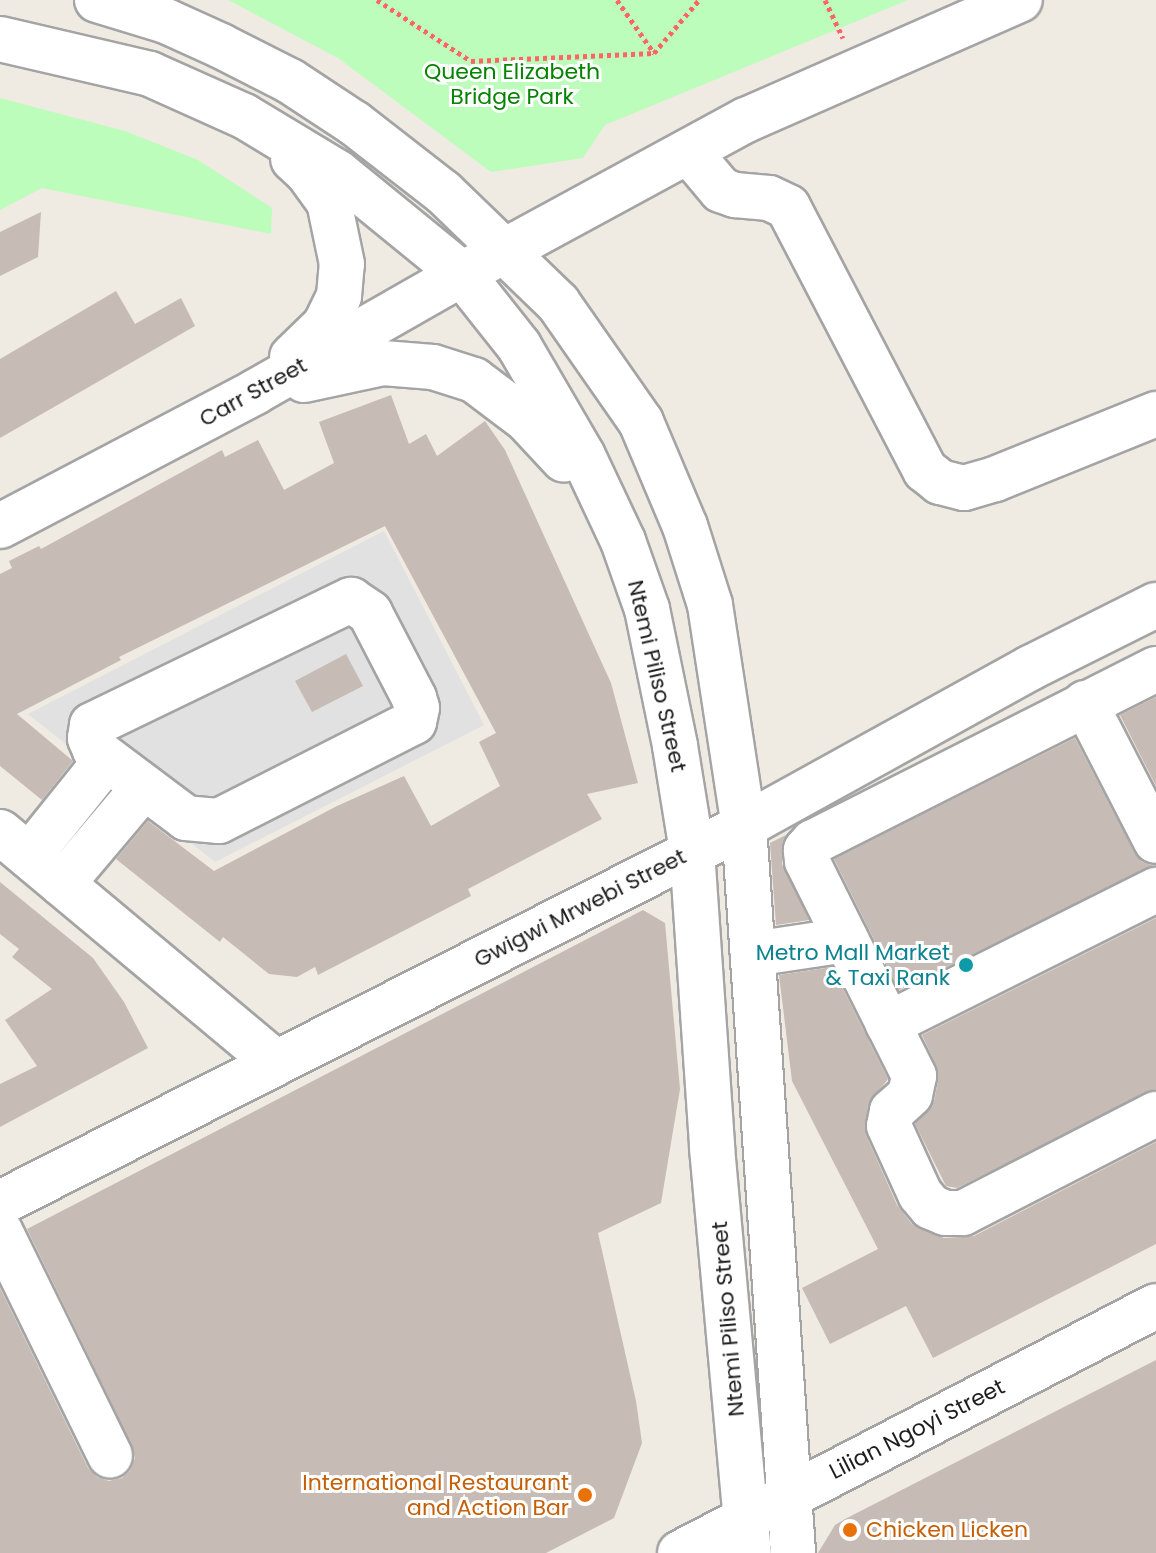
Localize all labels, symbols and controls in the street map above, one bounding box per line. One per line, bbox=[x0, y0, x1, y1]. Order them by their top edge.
park label: Queen Elizabeth Bridge Park bbox=[424, 58, 600, 110]
street label: Carr Street bbox=[195, 352, 311, 432]
street label: Ntemi Piliso Street bbox=[622, 578, 692, 774]
street label: Gwigwi Mrwebi Street bbox=[470, 843, 690, 973]
place label: Metro Mall Market & Taxi Rank bbox=[756, 939, 950, 990]
marker: Metro Mall Market & Taxi Rank bbox=[957, 956, 975, 974]
street label: Ntemi Piliso Street bbox=[706, 1220, 750, 1418]
street label: Lilian Ngoyi Street bbox=[825, 1373, 1009, 1485]
place label: International Restaurant and Action Bar bbox=[302, 1469, 569, 1520]
marker: International Restaurant and Action Bar bbox=[576, 1486, 594, 1504]
place label: Chicken Licken bbox=[866, 1517, 1028, 1543]
marker: Chicken Licken bbox=[841, 1521, 859, 1539]

